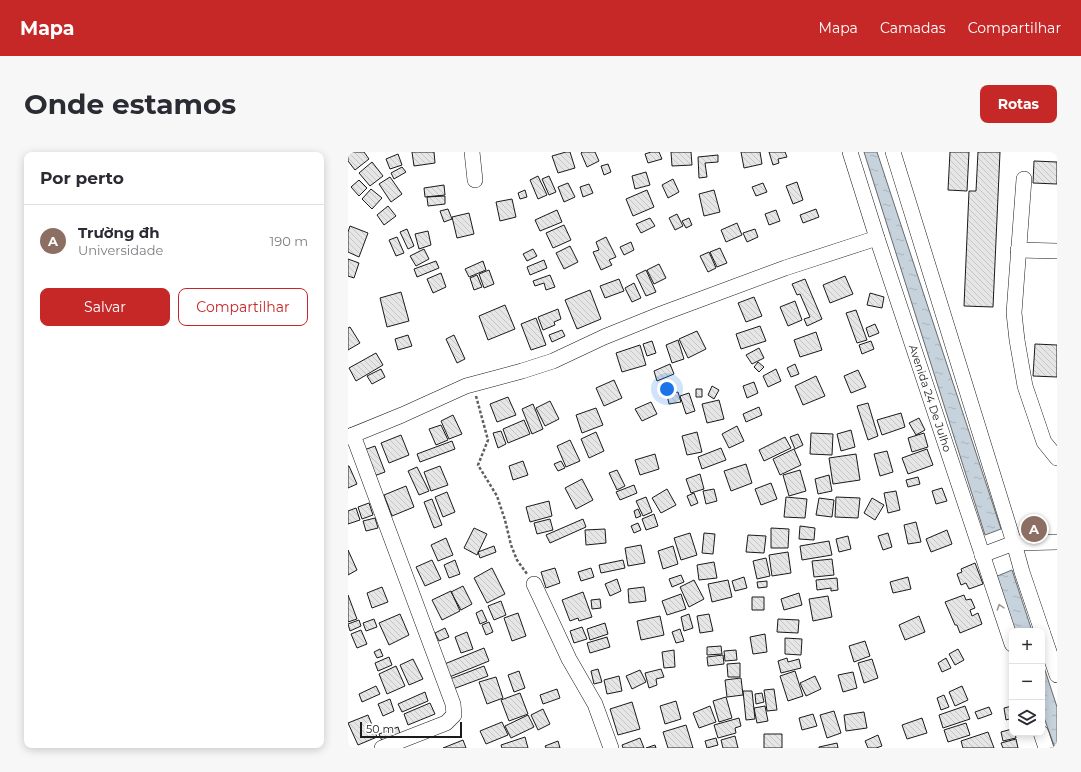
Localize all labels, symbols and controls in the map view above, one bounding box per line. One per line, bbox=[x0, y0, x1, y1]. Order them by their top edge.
text: Mapa bbox=[20, 17, 75, 40]
text: Mapa bbox=[819, 19, 858, 37]
text: Camadas bbox=[880, 19, 946, 37]
text: Compartilhar bbox=[968, 19, 1061, 37]
button: Rotas bbox=[980, 85, 1057, 123]
text: Onde estamos bbox=[24, 87, 236, 121]
text: Por perto bbox=[40, 168, 124, 188]
text: Trường đh bbox=[78, 223, 160, 242]
text: A bbox=[48, 233, 58, 249]
text: 190 m bbox=[270, 233, 308, 249]
text: Universidade bbox=[78, 242, 163, 258]
button: Salvar bbox=[40, 288, 170, 326]
button: Compartilhar bbox=[178, 288, 308, 326]
street label: Avenida 24 De Julho bbox=[906, 343, 955, 454]
your location bbox=[657, 379, 677, 399]
pin: A bbox=[1021, 514, 1047, 544]
one-way arrow bbox=[996, 604, 1005, 611]
map controls bbox=[1009, 628, 1045, 736]
button: + bbox=[1009, 628, 1045, 664]
button: − bbox=[1009, 664, 1045, 700]
button: layers bbox=[1009, 700, 1045, 736]
scale bar bbox=[360, 720, 462, 739]
text: 50 m bbox=[366, 722, 394, 736]

